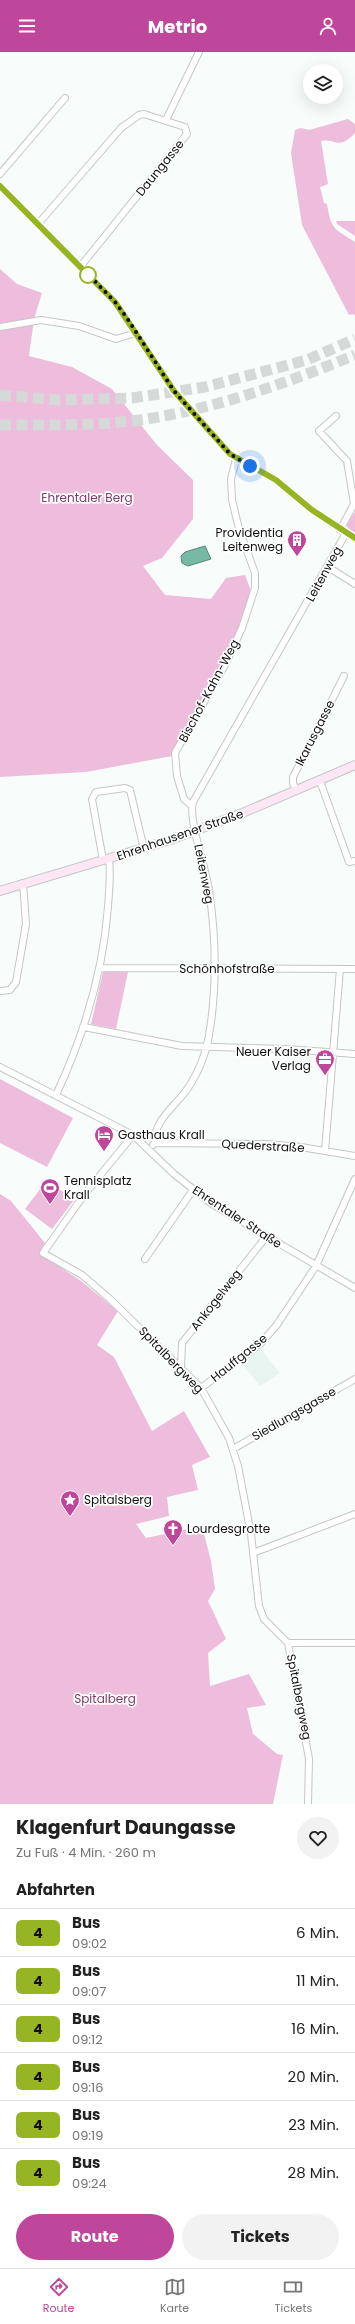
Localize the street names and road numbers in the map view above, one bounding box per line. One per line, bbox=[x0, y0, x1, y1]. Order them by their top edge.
street label: Daungasse bbox=[132, 136, 188, 200]
street label: Leitenweg bbox=[301, 543, 346, 604]
street label: Bischof-Kahn-Weg bbox=[174, 636, 243, 745]
street label: Ikarusgasse bbox=[291, 697, 338, 769]
street label: Ehrenhausener Straße bbox=[114, 805, 245, 864]
street label: Leitenweg bbox=[190, 843, 219, 905]
street label: Schönhofstraße bbox=[179, 960, 275, 977]
street label: Quederstraße bbox=[221, 1135, 305, 1156]
street label: Ehrentaler Straße bbox=[189, 1181, 285, 1252]
street label: Ankogelweg bbox=[186, 1265, 245, 1334]
street label: Spitalbergweg bbox=[135, 1322, 208, 1397]
street label: Hauffgasse bbox=[207, 1330, 271, 1386]
street label: Siedlungsgasse bbox=[249, 1383, 339, 1445]
street label: Spitalbergweg bbox=[283, 1653, 316, 1741]

